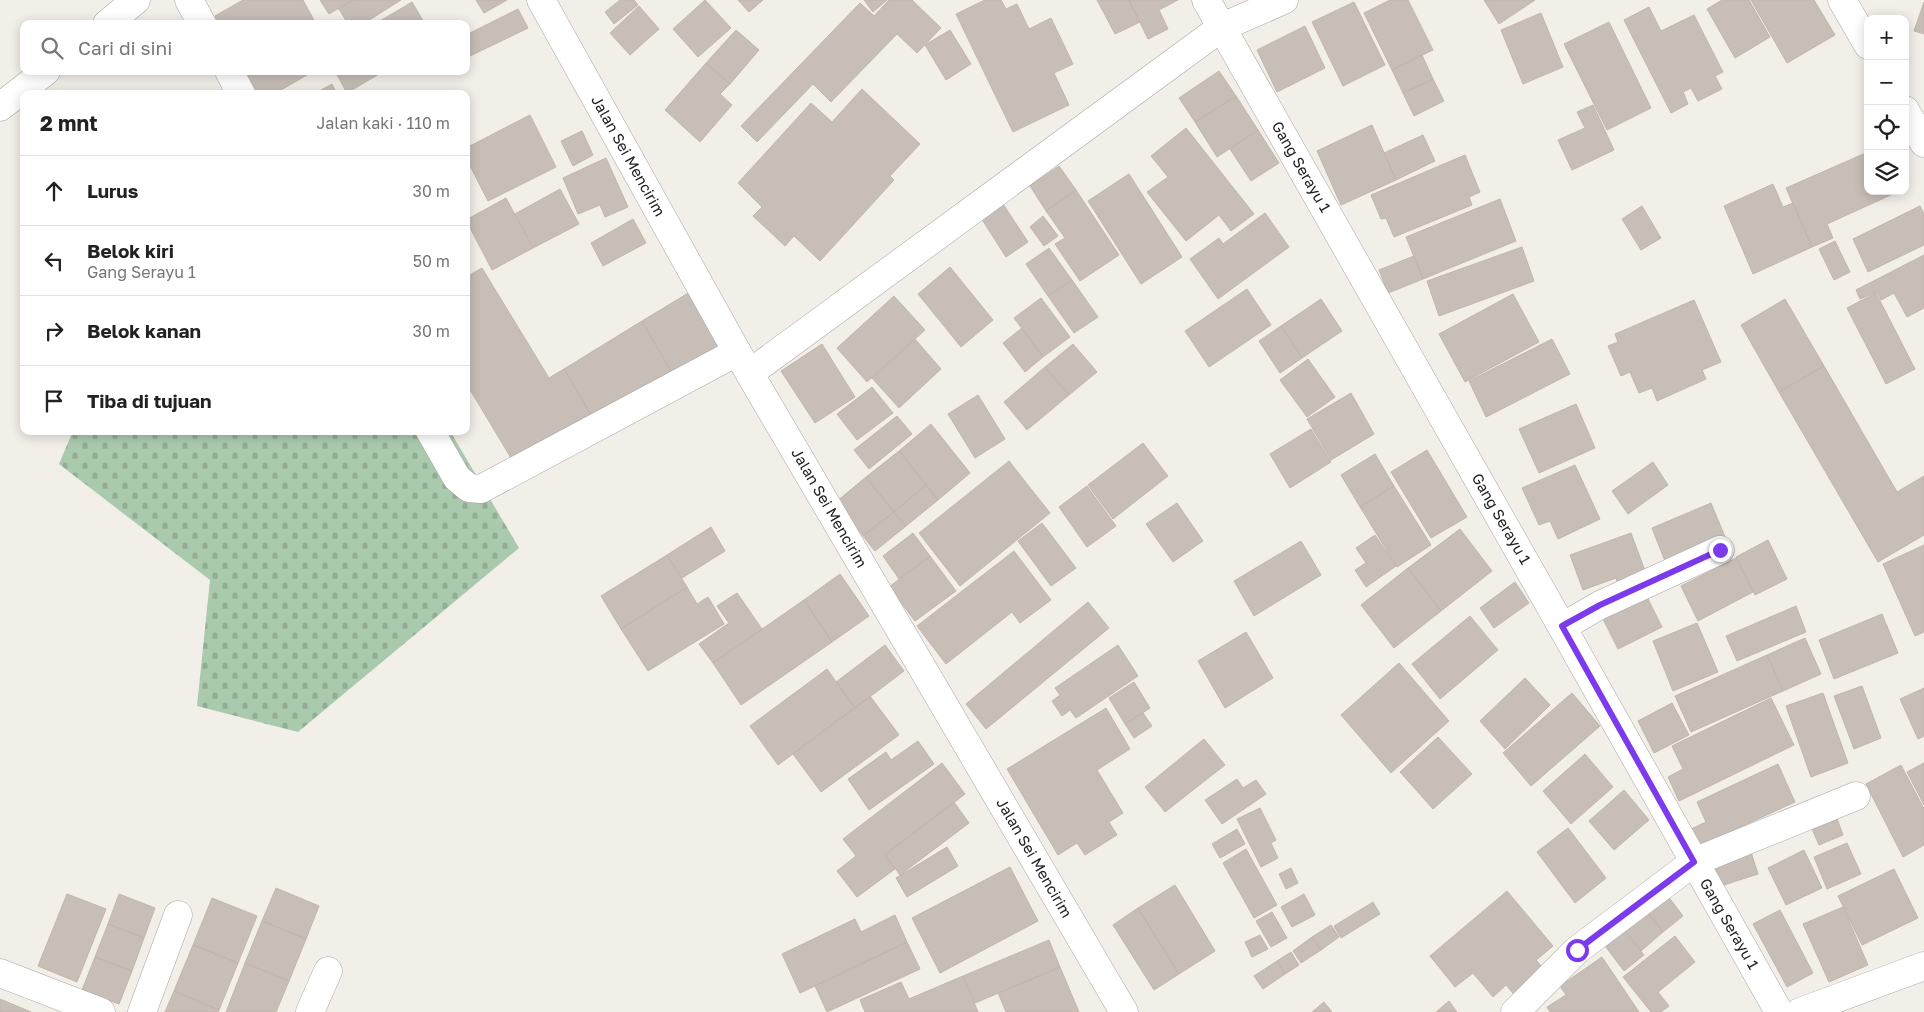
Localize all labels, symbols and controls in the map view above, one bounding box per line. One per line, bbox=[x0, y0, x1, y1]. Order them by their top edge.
map controls bbox=[1864, 15, 1909, 195]
button: + bbox=[1864, 15, 1909, 60]
search box bbox=[20, 20, 470, 75]
icon: search bbox=[38, 34, 66, 62]
text: Cari di sini bbox=[78, 36, 172, 59]
button: − bbox=[1864, 60, 1909, 105]
street label: Jalan Sei Mencirim bbox=[588, 92, 670, 219]
button: locate bbox=[1864, 105, 1909, 150]
text: 2 mnt bbox=[40, 110, 98, 136]
text: Jalan kaki · 110 m bbox=[316, 113, 450, 133]
street label: Gang Serayu 1 bbox=[1269, 118, 1335, 215]
button: layers bbox=[1864, 150, 1909, 195]
icon: ahead bbox=[40, 177, 68, 205]
text: Lurus bbox=[87, 179, 138, 202]
text: 30 m bbox=[413, 181, 450, 201]
text: Belok kiri bbox=[87, 239, 174, 262]
icon: left bbox=[40, 247, 68, 275]
text: 50 m bbox=[413, 251, 450, 271]
text: Gang Serayu 1 bbox=[87, 262, 196, 282]
icon: right bbox=[40, 317, 68, 345]
text: Belok kanan bbox=[87, 319, 201, 342]
text: 30 m bbox=[413, 321, 450, 341]
icon: arrive bbox=[40, 387, 68, 415]
text: Tiba di tujuan bbox=[87, 389, 212, 412]
street label: Jalan Sei Mencirim bbox=[788, 444, 871, 571]
street label: Gang Serayu 1 bbox=[1469, 470, 1535, 567]
route end bbox=[1709, 539, 1732, 562]
street label: Jalan Sei Mencirim bbox=[993, 794, 1076, 921]
street label: Gang Serayu 1 bbox=[1697, 875, 1763, 972]
route start bbox=[1566, 939, 1589, 962]

